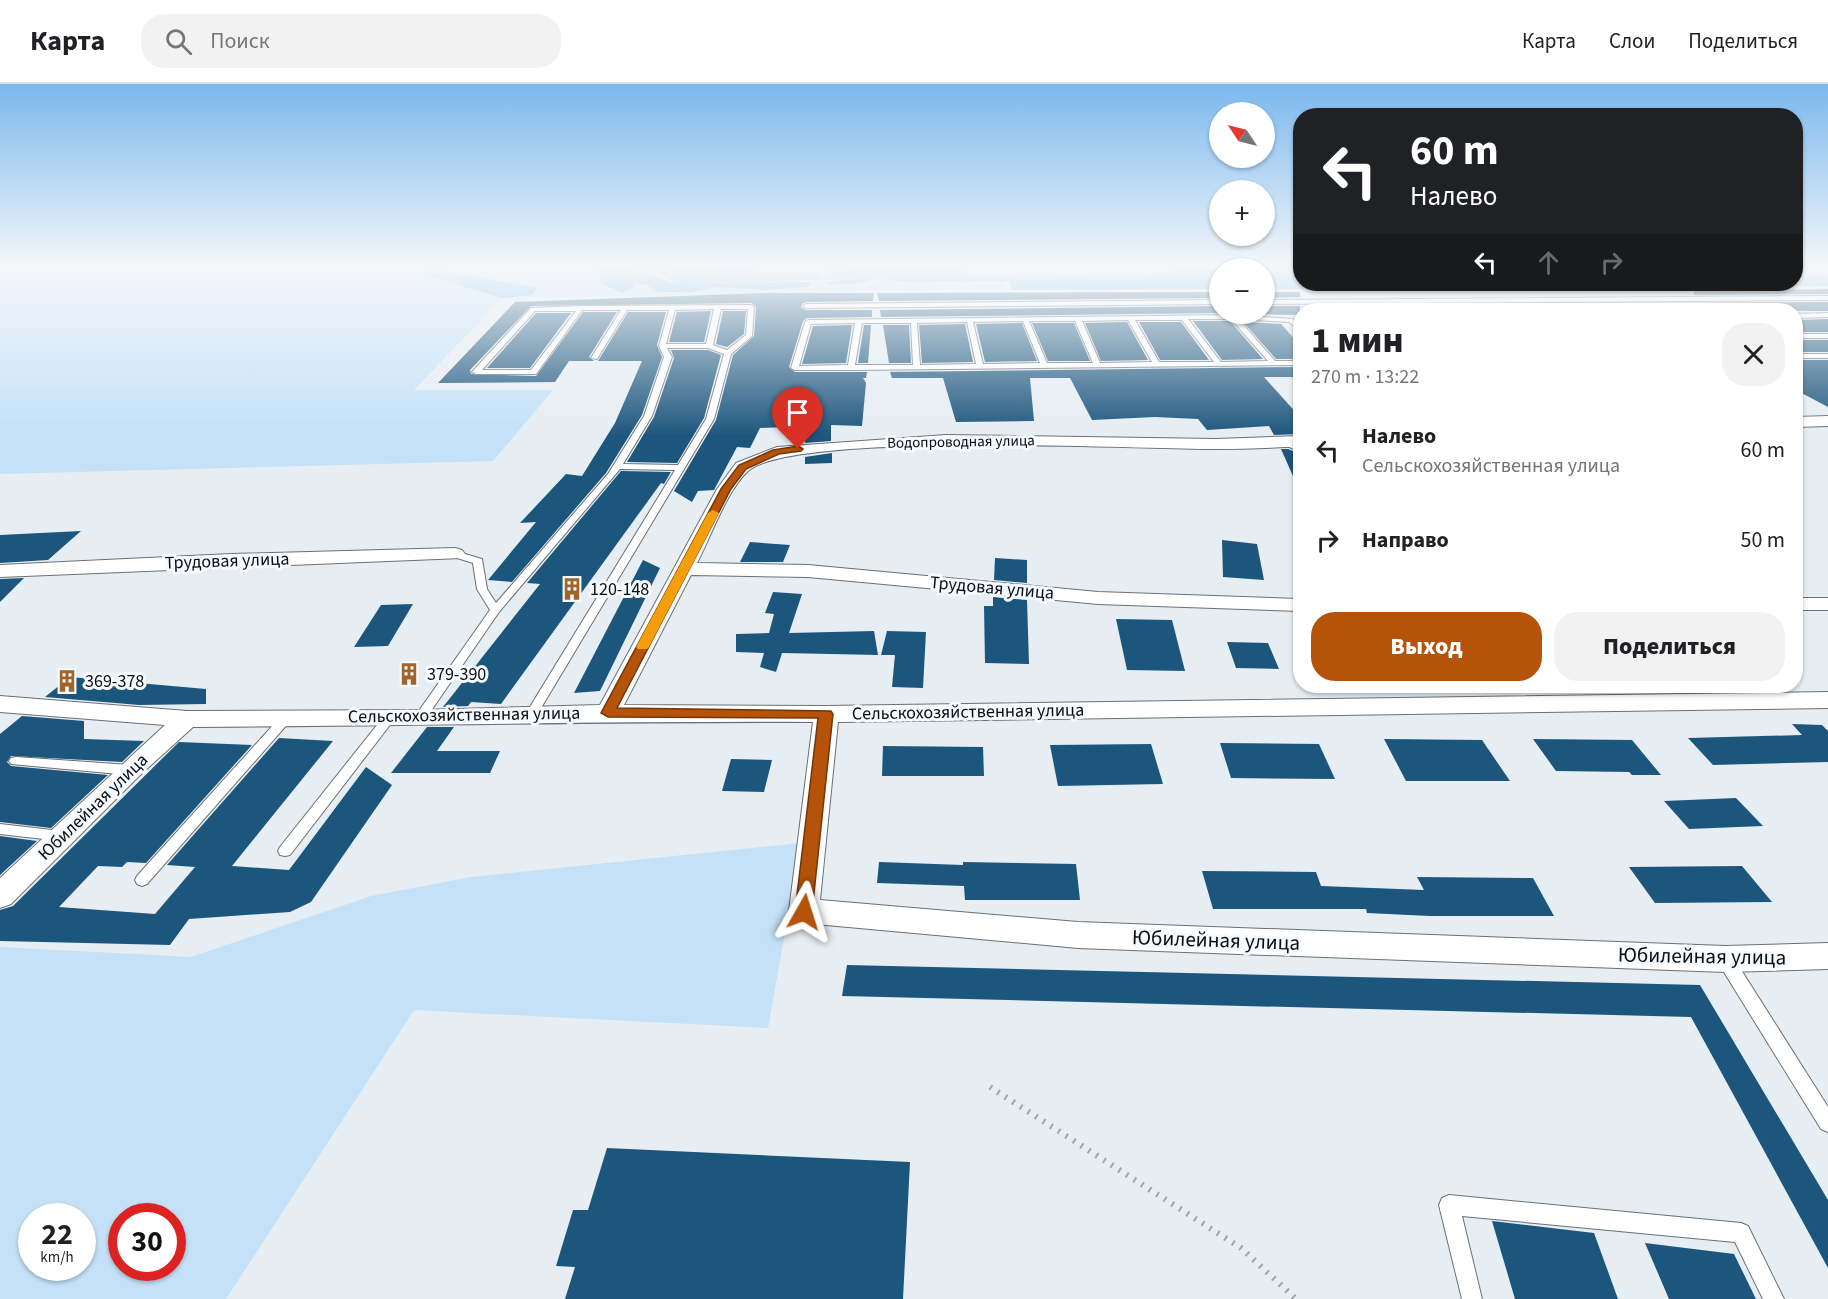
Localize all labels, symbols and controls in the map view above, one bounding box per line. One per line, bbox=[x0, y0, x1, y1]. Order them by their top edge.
search box bbox=[141, 14, 561, 68]
text: Карта bbox=[30, 21, 105, 61]
icon: search bbox=[162, 25, 195, 58]
text: Поиск bbox=[210, 25, 270, 57]
text: Карта bbox=[1522, 26, 1576, 56]
text: Слои bbox=[1609, 26, 1655, 56]
text: Поделиться bbox=[1688, 26, 1798, 56]
north arrow bbox=[1209, 102, 1275, 168]
map controls bbox=[1209, 102, 1275, 324]
text: 60 m bbox=[1410, 121, 1499, 181]
icon: left bbox=[1311, 132, 1389, 210]
text: Налево bbox=[1410, 177, 1497, 216]
button: + bbox=[1209, 180, 1275, 246]
icon: left bbox=[1469, 246, 1502, 279]
icon: ahead bbox=[1532, 246, 1565, 279]
icon: right bbox=[1595, 246, 1628, 279]
button: − bbox=[1209, 258, 1275, 324]
text: 1 мин bbox=[1311, 315, 1404, 366]
button: close bbox=[1722, 323, 1785, 386]
text: 270 m · 13:22 bbox=[1311, 363, 1419, 391]
pin bbox=[772, 387, 823, 449]
icon: arrive bbox=[781, 396, 814, 429]
text: Налево bbox=[1362, 420, 1436, 452]
street label: Водопроводная улица bbox=[887, 430, 1035, 454]
icon: left bbox=[1311, 434, 1344, 467]
text: 60 m bbox=[1740, 434, 1785, 466]
text: Сельскохозяйственная улица bbox=[1362, 452, 1620, 480]
icon: right bbox=[1311, 524, 1344, 557]
text: Направо bbox=[1362, 524, 1449, 556]
text: 50 m bbox=[1740, 524, 1785, 556]
street label: Трудовая улица bbox=[164, 546, 290, 576]
street label: Трудовая улица bbox=[929, 570, 1055, 606]
building icon: 120-148 bbox=[559, 576, 585, 602]
place label: 120-148 bbox=[590, 577, 649, 602]
button: Выход bbox=[1311, 612, 1542, 681]
button: Поделиться bbox=[1554, 612, 1785, 681]
building icon: 379-390 bbox=[396, 661, 422, 687]
place label: 379-390 bbox=[427, 662, 486, 687]
building icon: 369-378 bbox=[54, 668, 80, 694]
place label: 369-378 bbox=[85, 669, 144, 694]
street label: Сельскохозяйственная улица bbox=[852, 697, 1084, 727]
street label: Сельскохозяйственная улица bbox=[348, 700, 580, 730]
street label: Юбилейная улица bbox=[32, 748, 154, 866]
position arrow bbox=[772, 880, 836, 944]
street label: Юбилейная улица bbox=[1131, 922, 1301, 958]
street label: Юбилейная улица bbox=[1618, 940, 1786, 972]
speed limit sign: 30 bbox=[108, 1203, 186, 1281]
text: 22 bbox=[41, 1213, 73, 1256]
text: km/h bbox=[40, 1247, 74, 1268]

